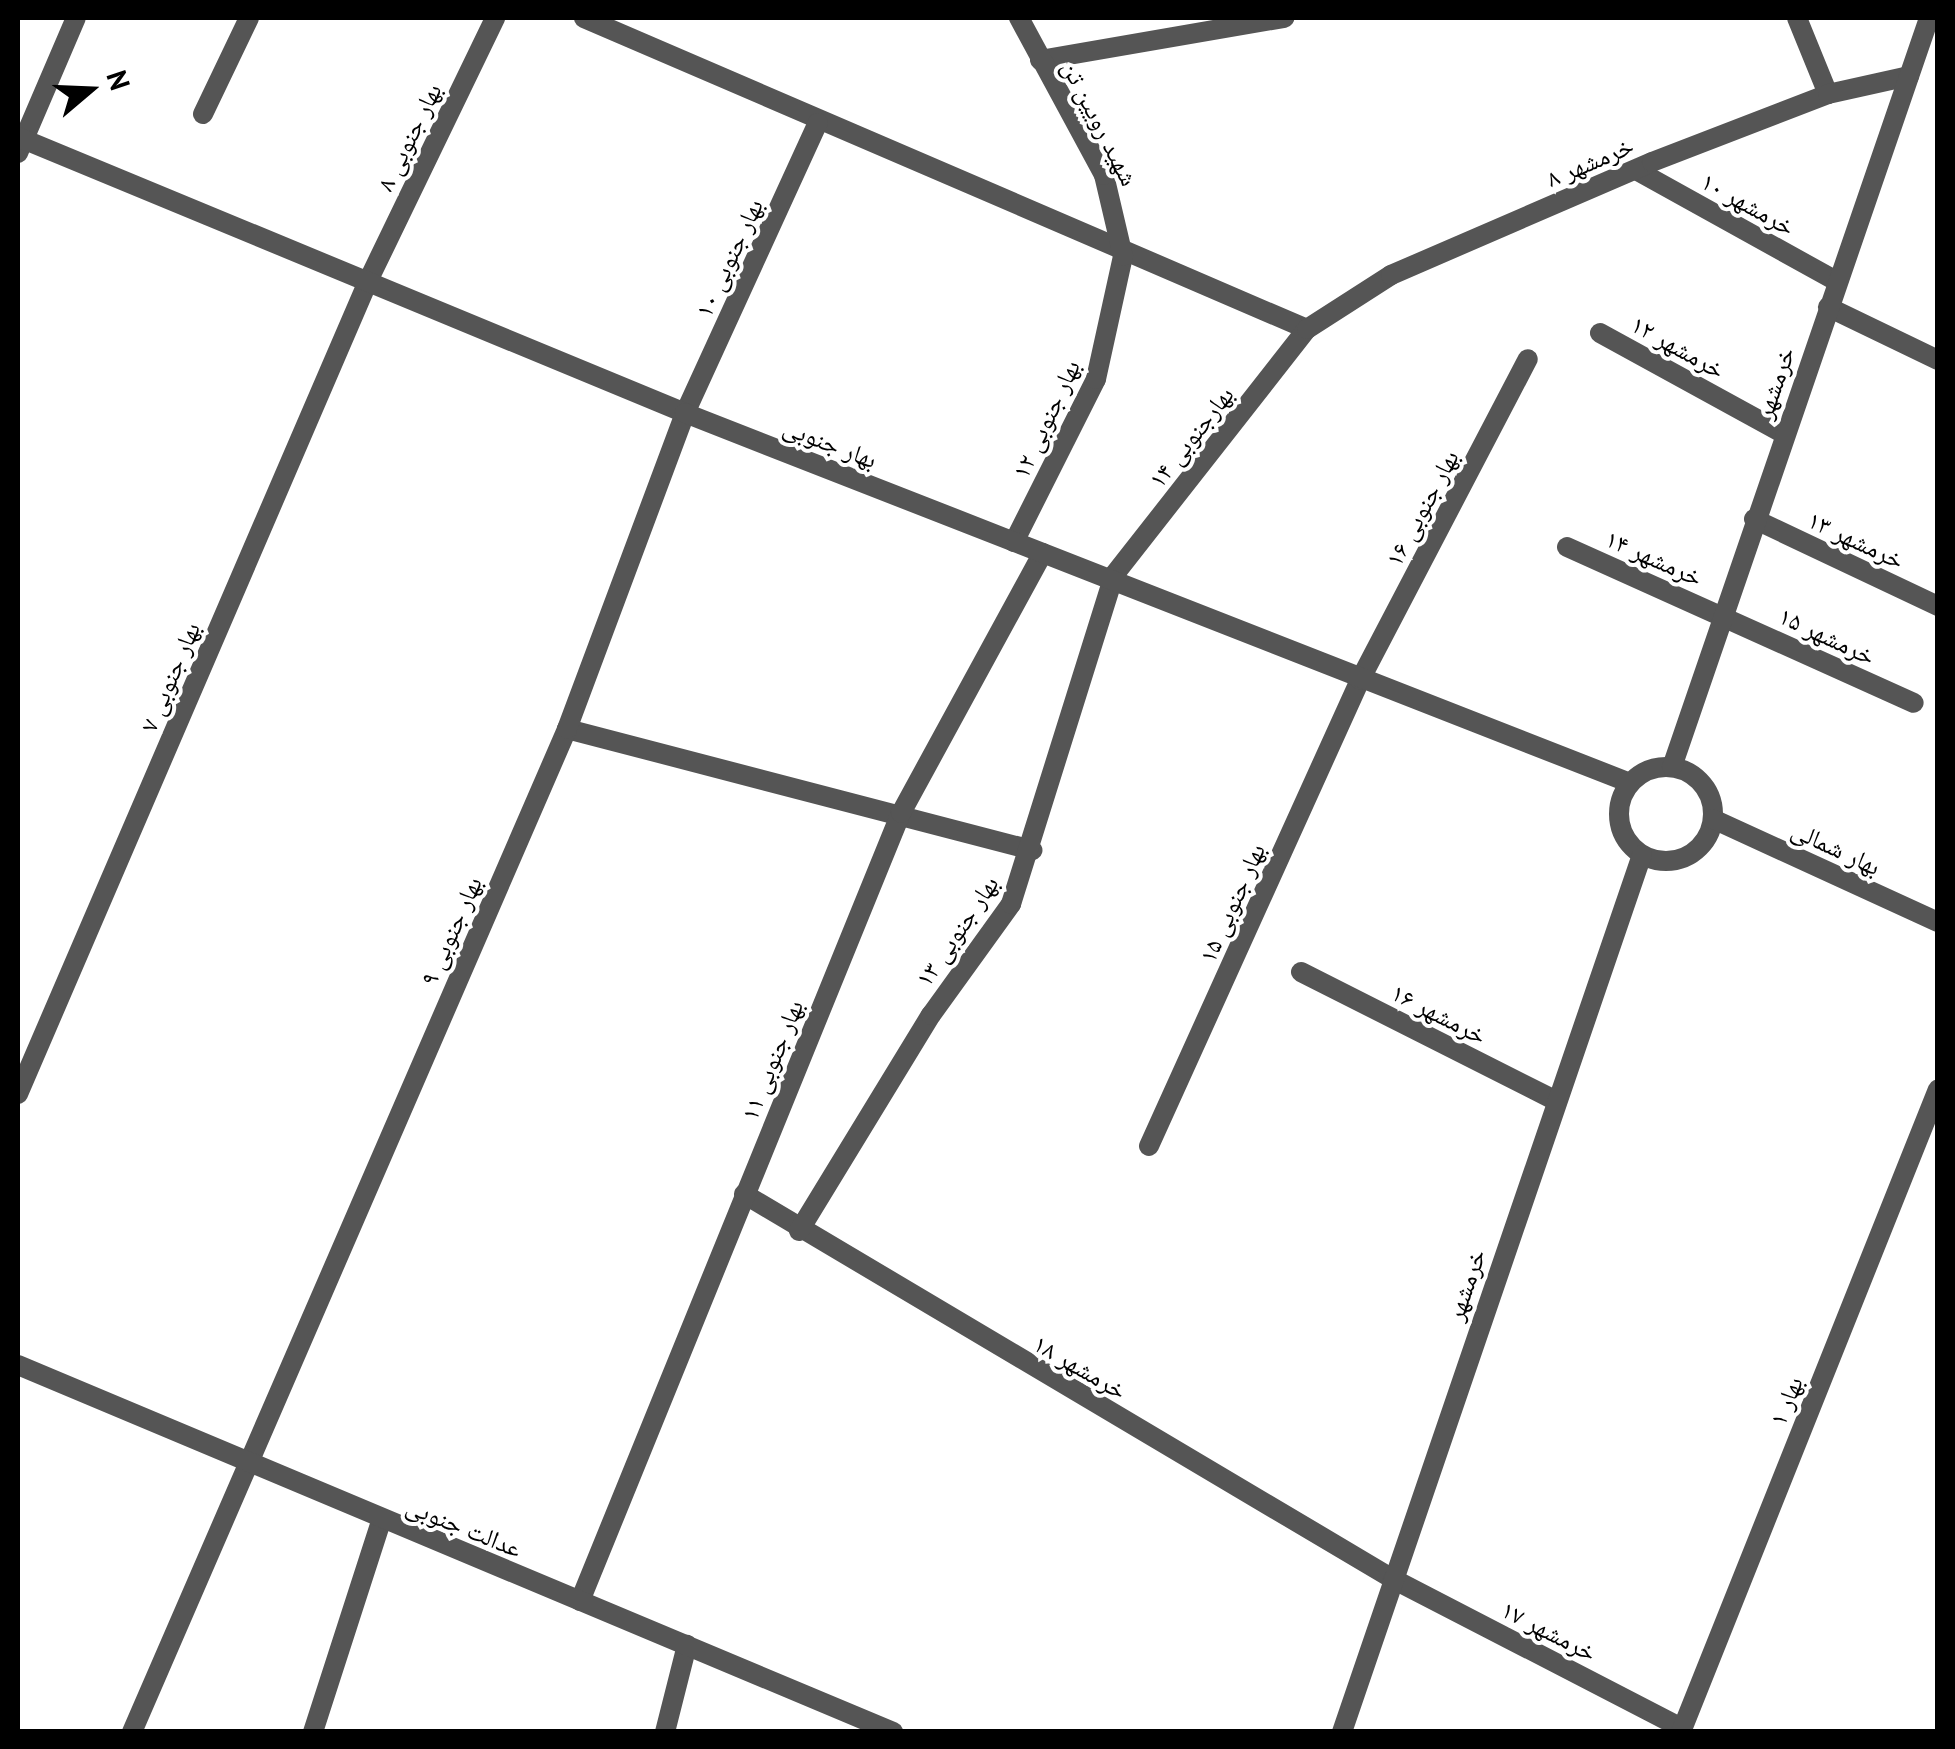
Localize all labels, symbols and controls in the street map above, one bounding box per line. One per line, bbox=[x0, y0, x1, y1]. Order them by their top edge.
north arrow bbox=[40, 40, 140, 140]
street label: شهید رویین تن bbox=[1056, 55, 1144, 191]
text: N bbox=[98, 65, 139, 95]
street label: بهار جنوبی ۸ bbox=[370, 78, 448, 196]
street label: خرمشهر ۸ bbox=[1542, 130, 1638, 194]
street label: خرمشهر ۱۰ bbox=[1696, 166, 1800, 242]
street label: بهار جنوبی ۱۰ bbox=[689, 194, 769, 322]
street label: خرمشهر ۱۲ bbox=[1626, 309, 1730, 385]
street label: خرمشهر bbox=[1749, 343, 1801, 423]
street label: بهار جنوبی ۱۲ bbox=[1006, 355, 1086, 483]
street label: بهارجنوبی ۱۴ bbox=[1142, 380, 1240, 494]
street label: بهار جنوبی bbox=[779, 411, 881, 475]
street label: بهار جنوبی ۱۶ bbox=[1379, 445, 1465, 571]
street label: خرمشهر ۱۳ bbox=[1803, 505, 1909, 575]
street label: خرمشهر ۱۴ bbox=[1601, 523, 1707, 593]
street label: خرمشهر ۱۵ bbox=[1774, 601, 1880, 671]
street label: بهار جنوبی ۷ bbox=[134, 618, 206, 736]
street label: بهار شمالی bbox=[1787, 814, 1885, 882]
street label: بهار جنوبی ۱۵ bbox=[1192, 839, 1272, 967]
street label: بهار جنوبی ۱۳ bbox=[909, 870, 1005, 992]
street label: بهار جنوبی ۹ bbox=[414, 872, 488, 990]
street label: خرمشهر ۱۶ bbox=[1386, 977, 1492, 1051]
street label: بهار جنوبی ۱۱ bbox=[734, 995, 810, 1125]
street label: خرمشهر bbox=[1440, 1245, 1492, 1325]
street label: خرمشهر ۱۸ bbox=[1028, 1328, 1132, 1406]
street label: بهار ۱ bbox=[1763, 1372, 1809, 1430]
street label: عدالت جنوبی bbox=[402, 1490, 526, 1564]
street label: خرمشهر ۱۷ bbox=[1496, 1594, 1602, 1668]

